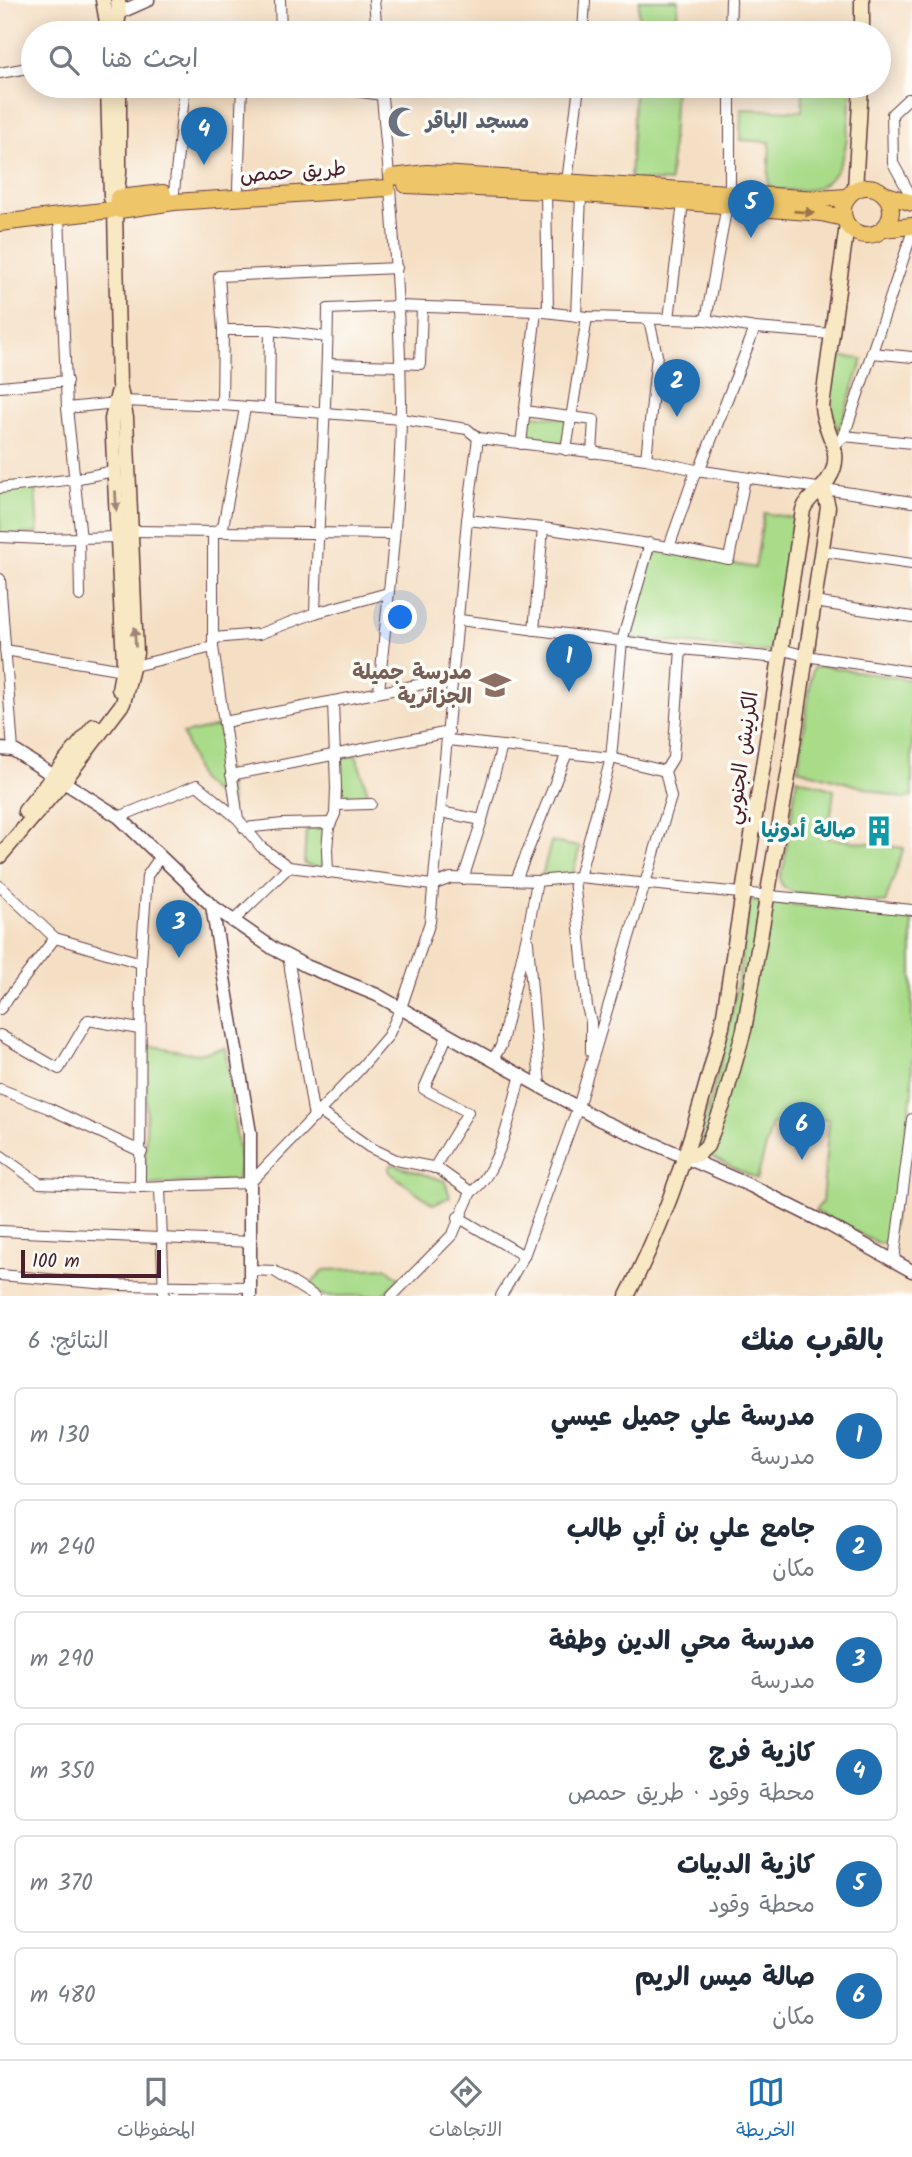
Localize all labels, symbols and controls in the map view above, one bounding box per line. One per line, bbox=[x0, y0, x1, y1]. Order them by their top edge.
search box bbox=[21, 21, 891, 98]
text: ابحث هنا bbox=[101, 39, 198, 81]
icon: search bbox=[45, 41, 83, 79]
mosque icon: مسجد الباقر bbox=[386, 105, 420, 139]
place label: مسجد الباقر bbox=[424, 106, 529, 139]
pin: 4 bbox=[181, 107, 227, 165]
street label: طريق حمص bbox=[239, 153, 347, 193]
pin: 5 bbox=[728, 180, 774, 238]
one-way arrow bbox=[793, 207, 815, 218]
pin: 2 bbox=[654, 359, 700, 417]
one-way arrow bbox=[111, 490, 122, 512]
your location bbox=[383, 600, 417, 634]
one-way arrow bbox=[130, 626, 141, 648]
pin: 1 bbox=[546, 634, 592, 692]
place label: مدرسة جميلة الجزائرية bbox=[352, 657, 472, 714]
school or university icon: مدرسة جميلة الجزائرية bbox=[478, 668, 512, 702]
street label: الكرنيش الجنوبي bbox=[717, 689, 770, 827]
building icon: صالة أدونيا bbox=[862, 814, 896, 848]
place label: صالة أدونيا bbox=[761, 815, 856, 848]
pin: 3 bbox=[156, 900, 202, 958]
pin: 6 bbox=[779, 1102, 825, 1160]
scale bar bbox=[21, 1247, 161, 1279]
text: 100 m bbox=[32, 1247, 80, 1277]
text: بالقرب منك bbox=[741, 1318, 884, 1366]
text: النتائج: 6 bbox=[28, 1324, 109, 1360]
text: مدرسة علي جميل عيسي bbox=[551, 1397, 815, 1439]
text: 130 m bbox=[30, 1418, 89, 1454]
text: 1 bbox=[856, 1418, 862, 1454]
text: مدرسة bbox=[751, 1440, 815, 1476]
text: جامع علي بن أبي طالب bbox=[567, 1509, 815, 1551]
text: 240 m bbox=[30, 1530, 95, 1566]
text: 2 bbox=[852, 1530, 866, 1566]
text: مكان bbox=[772, 1552, 815, 1588]
text: مدرسة محي الدين وطفة bbox=[549, 1621, 815, 1663]
text: 290 m bbox=[30, 1642, 94, 1678]
text: 3 bbox=[853, 1642, 865, 1678]
text: مدرسة bbox=[751, 1664, 815, 1700]
text: كازية فرج bbox=[708, 1733, 815, 1775]
text: 350 m bbox=[30, 1754, 95, 1790]
text: 4 bbox=[853, 1754, 865, 1790]
text: محطة وقود · طريق حمص bbox=[568, 1776, 815, 1812]
text: كازية الدبيات bbox=[677, 1845, 815, 1887]
text: 370 m bbox=[30, 1866, 93, 1902]
text: 5 bbox=[853, 1866, 865, 1902]
text: محطة وقود bbox=[708, 1888, 815, 1924]
text: صالة ميس الريم bbox=[635, 1957, 815, 1999]
text: 480 m bbox=[30, 1978, 96, 2014]
text: 6 bbox=[853, 1978, 865, 2014]
text: مكان bbox=[772, 2000, 815, 2036]
tab: المحفوظات bbox=[117, 2073, 195, 2146]
tab: الاتجاهات bbox=[429, 2073, 502, 2146]
tab: الخريطة bbox=[736, 2073, 795, 2146]

